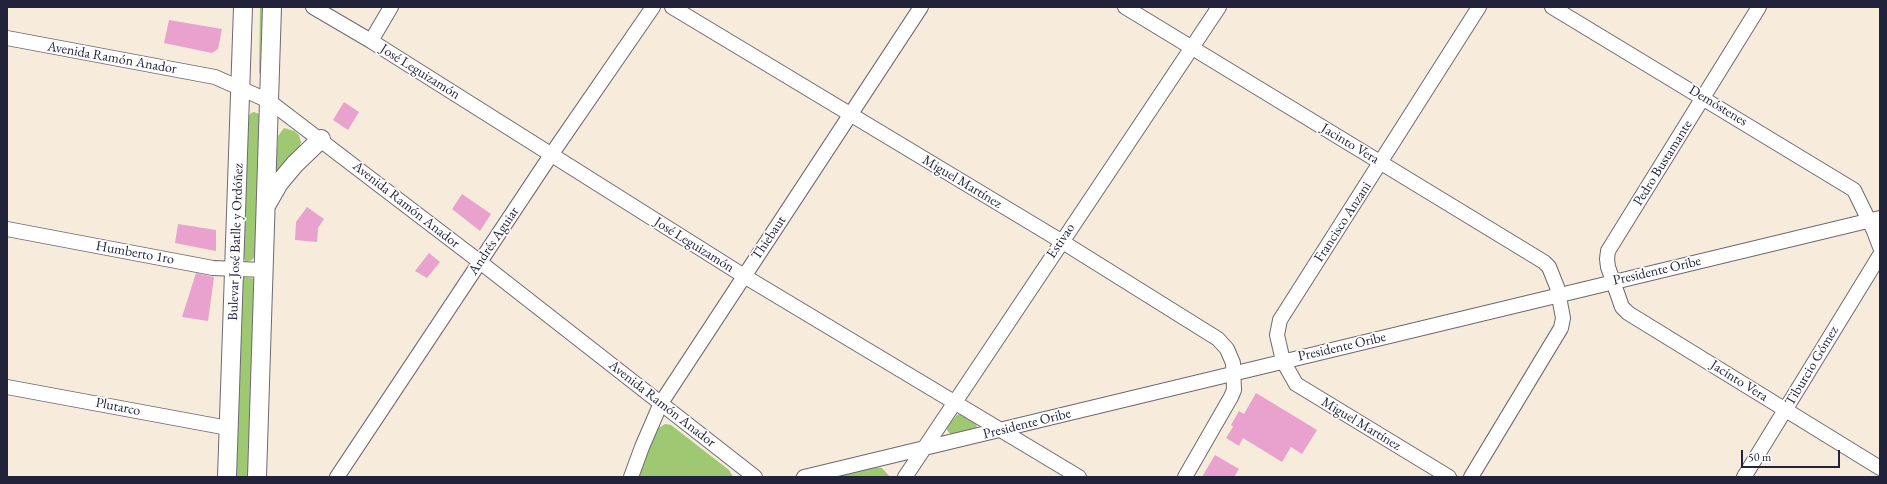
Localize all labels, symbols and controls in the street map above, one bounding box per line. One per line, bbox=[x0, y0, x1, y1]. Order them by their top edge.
street label: Avenida Ramón Anador bbox=[46, 38, 178, 78]
street label: José Leguizamón bbox=[377, 41, 463, 103]
street label: Demóstenes bbox=[1686, 82, 1750, 130]
street label: Pedro Bustamante bbox=[1630, 117, 1696, 209]
street label: Jacinto Vera bbox=[1318, 120, 1382, 168]
street label: Miguel Martínez bbox=[919, 152, 1005, 212]
street label: Avenida Ramón Anador bbox=[349, 158, 463, 252]
street label: Bulevar José Batlle y Ordóñez bbox=[225, 163, 247, 321]
street label: Francisco Anzani bbox=[1311, 179, 1375, 265]
street label: Andrés Aguiar bbox=[465, 204, 523, 278]
street label: Thiebaut bbox=[748, 213, 790, 263]
street label: José Leguizamón bbox=[651, 214, 737, 276]
street label: Estivao bbox=[1043, 220, 1079, 262]
street label: Humberto 1ro bbox=[94, 238, 176, 268]
street label: Presidente Oribe bbox=[1611, 253, 1703, 289]
street label: Tiburcio Gómez bbox=[1782, 323, 1842, 409]
street label: Presidente Oribe bbox=[1296, 329, 1388, 365]
street label: Avenida Ramón Anador bbox=[605, 357, 719, 451]
street label: Jacinto Vera bbox=[1707, 357, 1771, 405]
street label: Plutarco bbox=[94, 394, 142, 420]
street label: Miguel Martínez bbox=[1318, 394, 1404, 454]
street label: Presidente Oribe bbox=[981, 405, 1073, 443]
scale bar bbox=[1743, 442, 1842, 468]
text: 50 m bbox=[1748, 449, 1771, 465]

